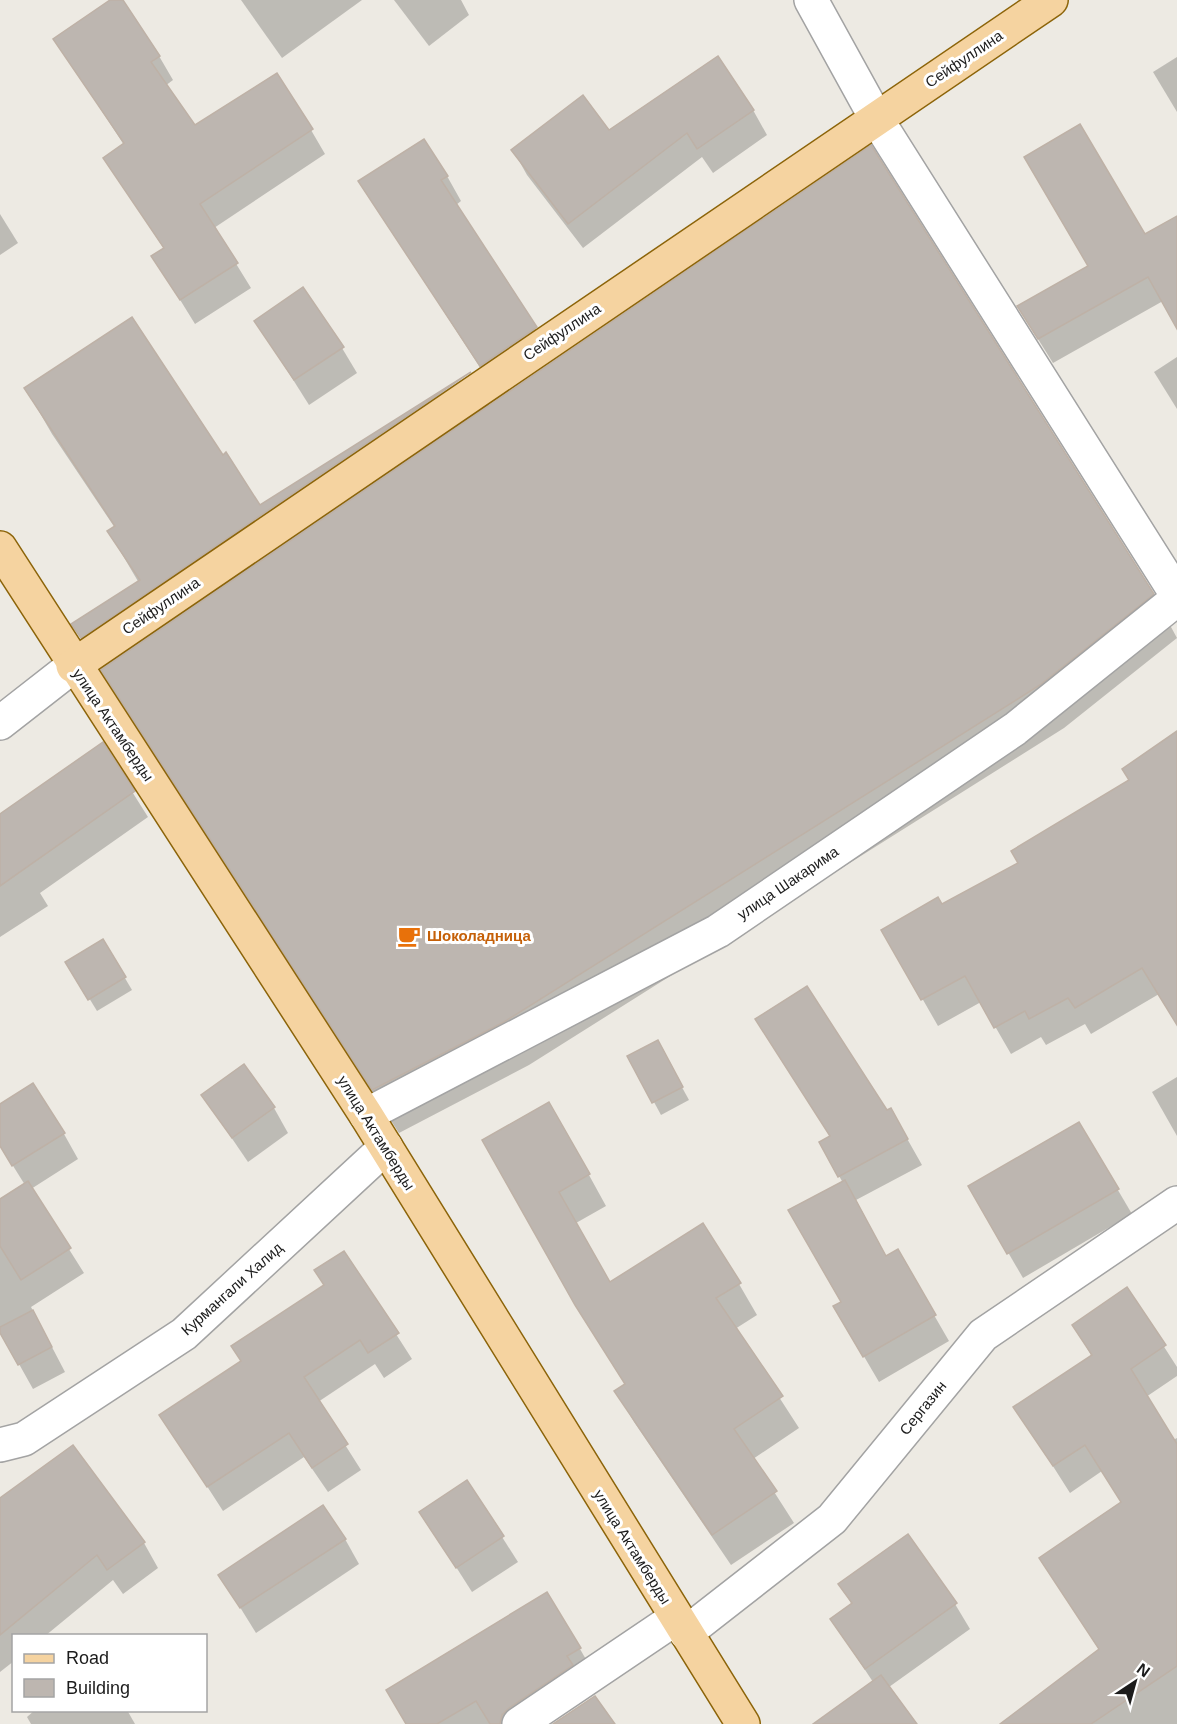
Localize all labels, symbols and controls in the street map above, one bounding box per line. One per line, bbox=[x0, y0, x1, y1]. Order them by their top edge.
street label: Сейфуллина bbox=[922, 26, 1006, 91]
street label: Сейфуллина bbox=[520, 299, 604, 364]
street label: Сейфуллина bbox=[119, 573, 203, 638]
street label: улица Актамберды bbox=[70, 665, 157, 784]
street label: улица Шакарима bbox=[734, 842, 842, 923]
cafe icon: Шоколадница bbox=[396, 923, 422, 949]
place label: Шоколадница bbox=[427, 927, 531, 944]
street label: улица Актамберды bbox=[334, 1072, 419, 1193]
street label: Курмангали Халид bbox=[178, 1239, 286, 1339]
street label: Сергазин bbox=[896, 1377, 949, 1438]
street label: улица Актамберды bbox=[590, 1486, 675, 1607]
legend bbox=[12, 1634, 207, 1712]
text: Road bbox=[66, 1648, 109, 1668]
north arrow bbox=[1105, 1652, 1165, 1712]
text: N bbox=[1134, 1660, 1153, 1681]
text: Building bbox=[66, 1678, 130, 1698]

